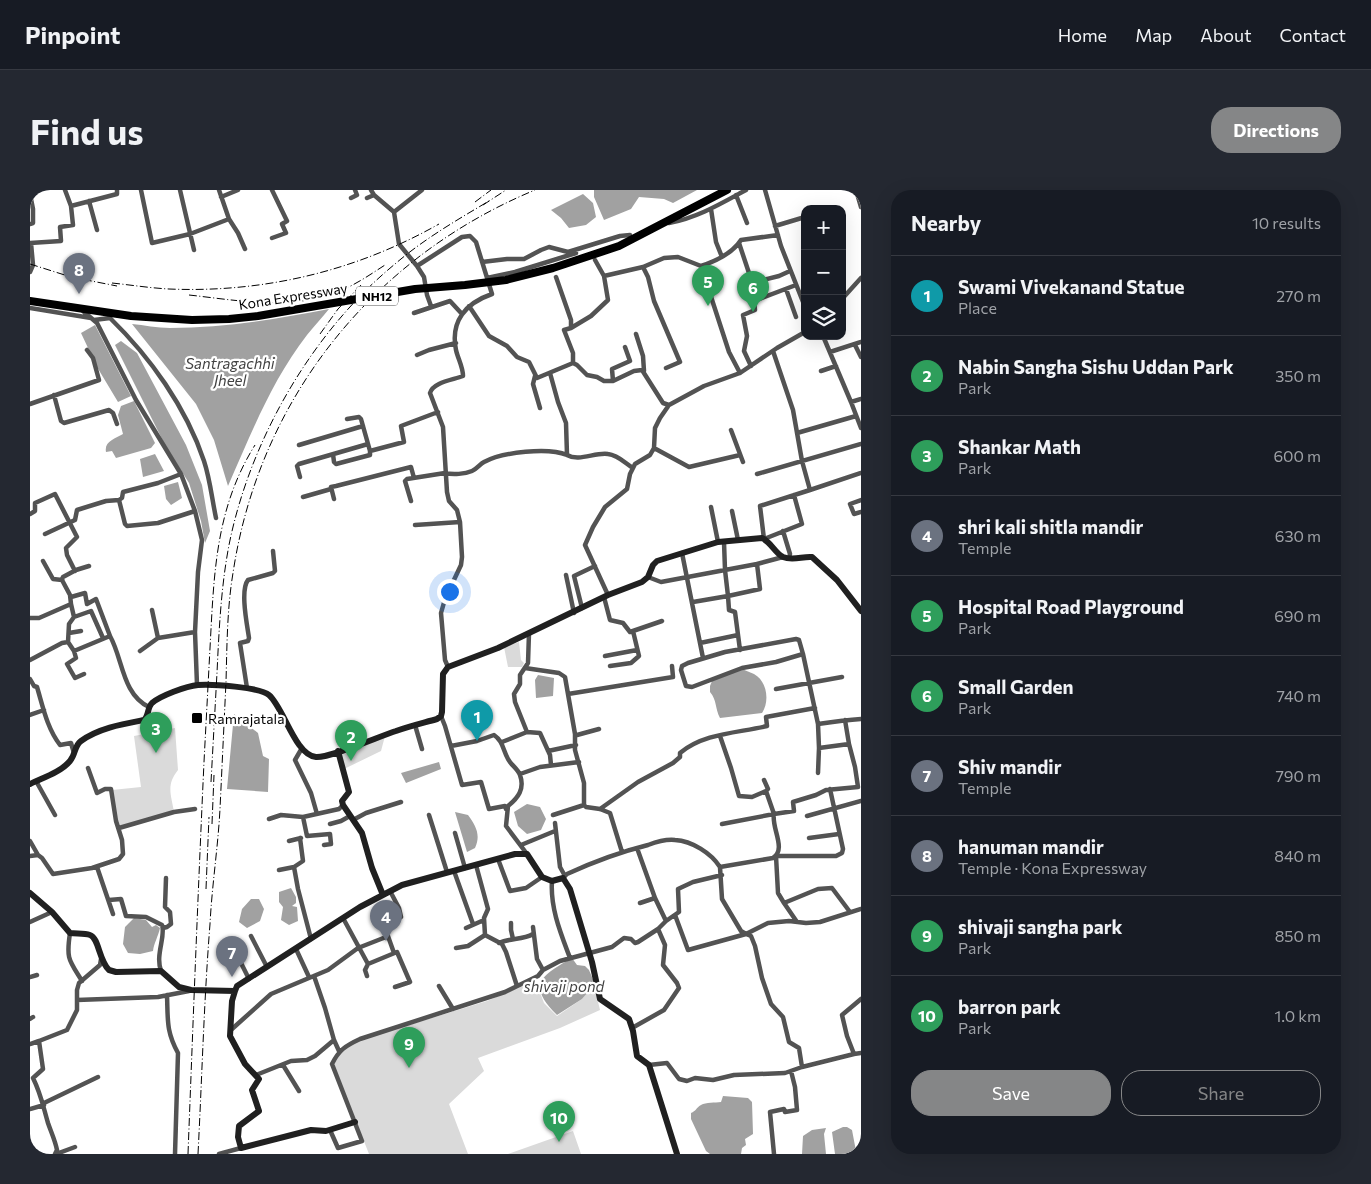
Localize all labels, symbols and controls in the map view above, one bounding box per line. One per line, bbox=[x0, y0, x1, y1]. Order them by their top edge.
text: Pinpoint bbox=[25, 20, 120, 49]
text: Home bbox=[1058, 24, 1107, 46]
text: Map bbox=[1135, 24, 1172, 46]
text: About bbox=[1200, 24, 1252, 46]
text: Contact bbox=[1280, 24, 1346, 46]
button: Directions bbox=[1211, 107, 1341, 153]
text: Find us bbox=[30, 109, 144, 152]
map controls bbox=[801, 205, 846, 340]
button: + bbox=[801, 205, 846, 250]
text: Nearby bbox=[911, 210, 981, 235]
text: 10 results bbox=[1252, 213, 1321, 232]
button: − bbox=[801, 250, 846, 295]
pin: 8 bbox=[63, 253, 95, 294]
pin: 5 bbox=[692, 265, 724, 306]
pin: 6 bbox=[737, 271, 769, 312]
text: Swami Vivekanand Statue bbox=[958, 275, 1185, 298]
street label: Kona Expressway bbox=[237, 279, 349, 313]
road number: NH12 bbox=[356, 286, 398, 305]
text: 1 bbox=[923, 286, 931, 305]
text: 270 m bbox=[1276, 286, 1321, 305]
button: layers bbox=[801, 295, 846, 340]
text: Place bbox=[958, 298, 997, 317]
water label: Santragachhi Jheel bbox=[185, 354, 276, 389]
text: Nabin Sangha Sishu Uddan Park bbox=[958, 355, 1234, 378]
text: 2 bbox=[922, 366, 932, 385]
text: 350 m bbox=[1275, 366, 1321, 385]
text: Park bbox=[958, 378, 991, 397]
text: Shankar Math bbox=[958, 435, 1081, 458]
text: 3 bbox=[922, 446, 932, 465]
text: 600 m bbox=[1273, 446, 1321, 465]
text: Park bbox=[958, 458, 991, 477]
text: shri kali shitla mandir bbox=[958, 515, 1143, 538]
text: 4 bbox=[922, 526, 932, 545]
text: 630 m bbox=[1275, 526, 1321, 545]
text: Temple bbox=[958, 538, 1011, 557]
your location bbox=[437, 579, 463, 605]
text: Hospital Road Playground bbox=[958, 595, 1184, 618]
text: 5 bbox=[922, 606, 932, 625]
text: 690 m bbox=[1274, 606, 1321, 625]
text: Park bbox=[958, 618, 991, 637]
text: Small Garden bbox=[958, 675, 1074, 698]
text: 6 bbox=[922, 686, 932, 705]
text: 740 m bbox=[1276, 686, 1321, 705]
text: Park bbox=[958, 698, 991, 717]
pin: 1 bbox=[461, 700, 493, 741]
place label: Ramrajatala bbox=[208, 710, 285, 727]
marker: Ramrajatala bbox=[190, 711, 204, 725]
pin: 3 bbox=[140, 712, 172, 753]
pin: 2 bbox=[335, 720, 367, 761]
text: Shiv mandir bbox=[958, 755, 1061, 778]
text: 7 bbox=[923, 766, 931, 785]
text: 790 m bbox=[1275, 766, 1321, 785]
text: Temple bbox=[958, 778, 1011, 797]
text: hanuman mandir bbox=[958, 835, 1104, 858]
text: 8 bbox=[922, 846, 932, 865]
text: 840 m bbox=[1274, 846, 1321, 865]
text: Temple · Kona Expressway bbox=[958, 858, 1147, 877]
pin: 4 bbox=[370, 900, 402, 941]
text: shivaji sangha park bbox=[958, 915, 1122, 938]
text: 9 bbox=[922, 926, 932, 945]
text: 850 m bbox=[1275, 926, 1321, 945]
pin: 7 bbox=[216, 936, 248, 977]
text: Park bbox=[958, 938, 991, 957]
water label: shivaji pond bbox=[524, 977, 605, 995]
text: barron park bbox=[958, 995, 1061, 1018]
text: 10 bbox=[918, 1006, 936, 1025]
text: 1.0 km bbox=[1275, 1006, 1321, 1025]
text: Park bbox=[958, 1018, 991, 1037]
pin: 9 bbox=[393, 1027, 425, 1068]
button: Save bbox=[911, 1070, 1111, 1116]
button: Share bbox=[1121, 1070, 1321, 1116]
pin: 10 bbox=[543, 1101, 575, 1142]

